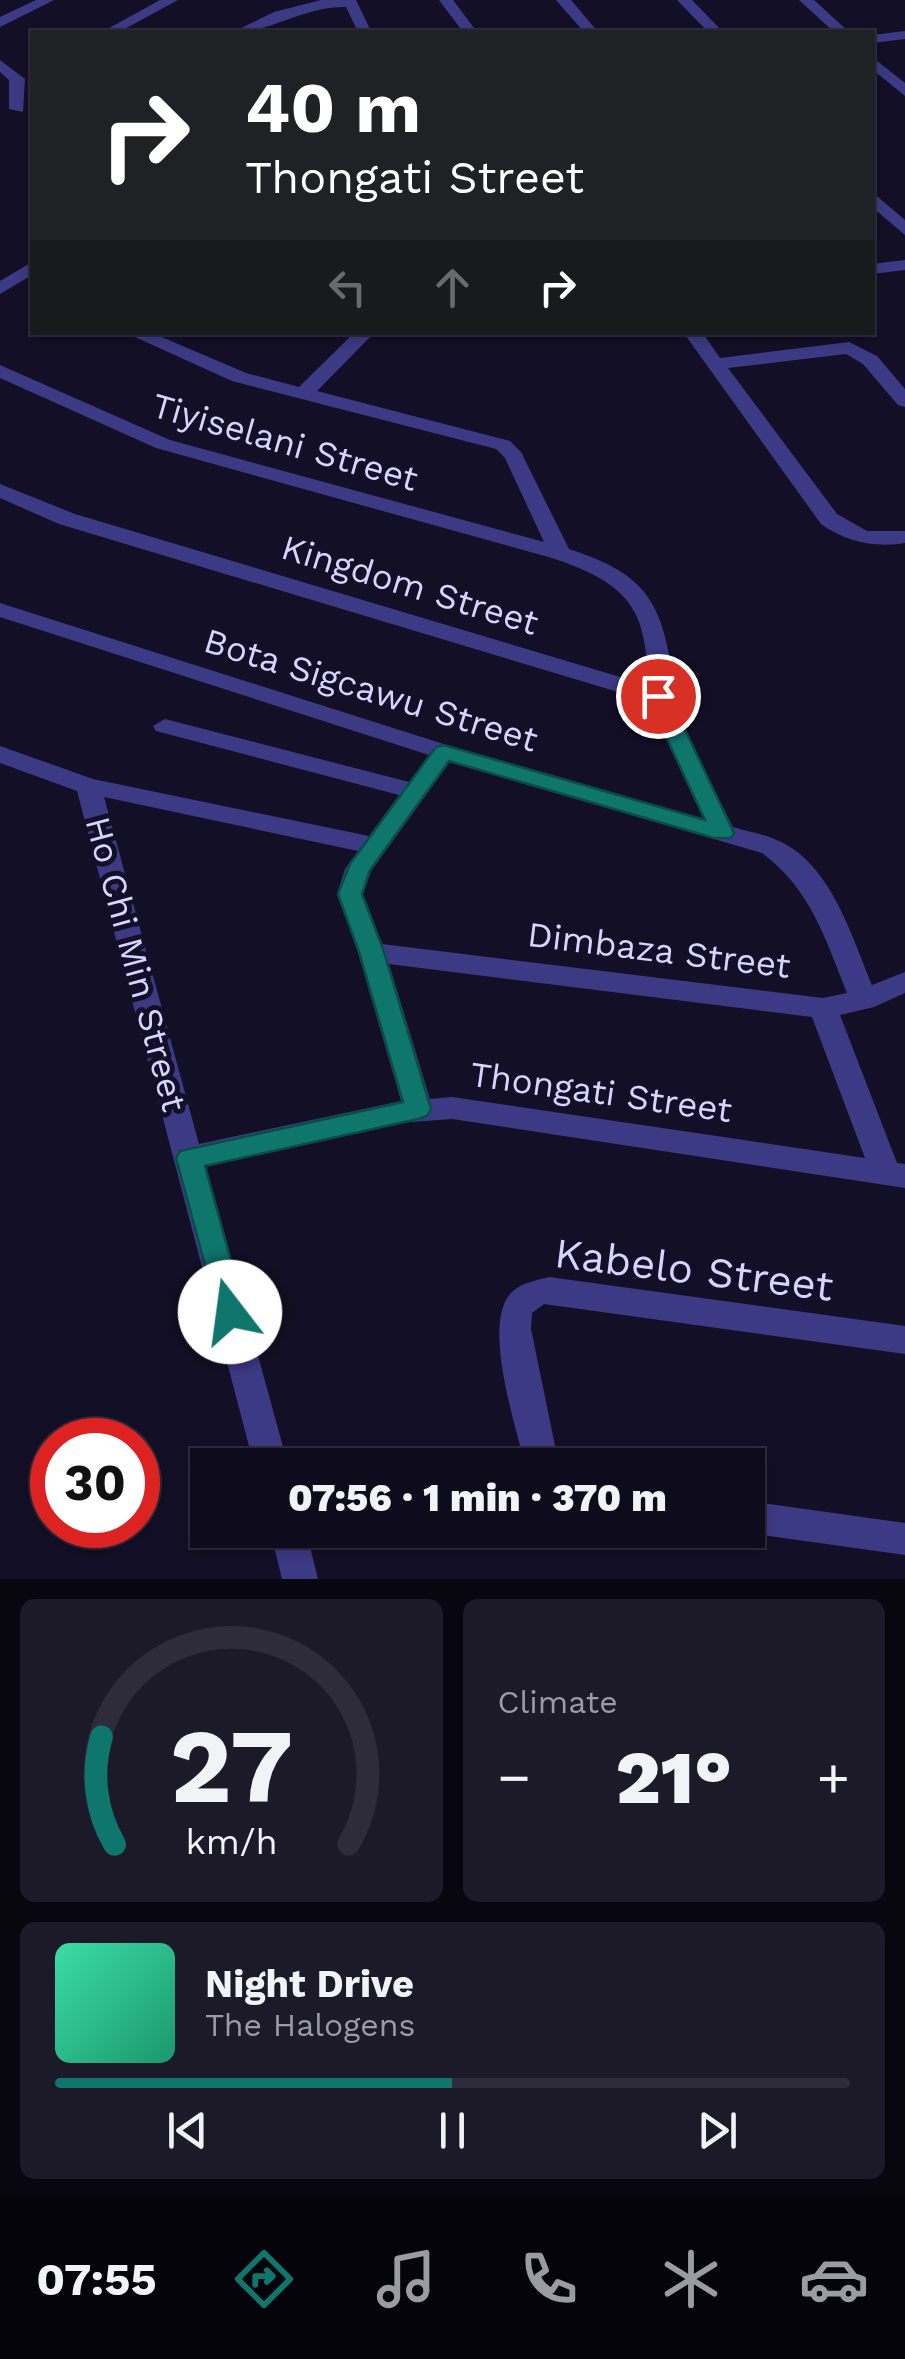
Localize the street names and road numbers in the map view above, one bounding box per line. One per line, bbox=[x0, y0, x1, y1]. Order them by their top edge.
street label: Tiyiselani Street bbox=[147, 384, 423, 500]
street label: Kingdom Street bbox=[277, 526, 544, 644]
street label: Bota Sigcawu Street bbox=[199, 619, 543, 761]
street label: Ho Chi Min Street bbox=[76, 812, 196, 1116]
street label: Dimbaza Street bbox=[525, 913, 793, 987]
street label: Thongati Street bbox=[467, 1053, 735, 1131]
street label: Kabelo Street bbox=[552, 1228, 836, 1311]

